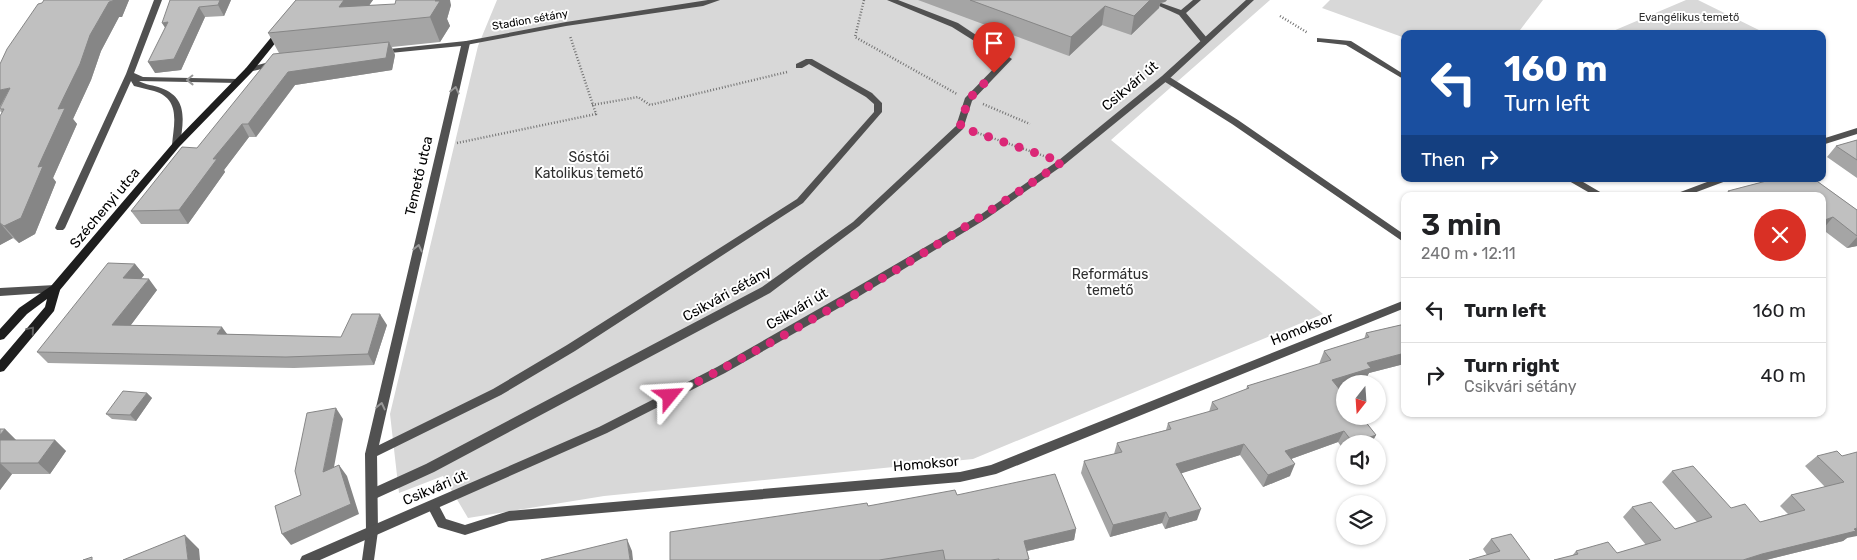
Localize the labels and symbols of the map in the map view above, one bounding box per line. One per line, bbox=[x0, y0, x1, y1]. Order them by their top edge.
street label: Stadion sétány bbox=[491, 7, 569, 33]
park label: Evangélikus temető bbox=[1639, 11, 1739, 24]
pin bbox=[973, 22, 1015, 73]
street label: Csikvári út bbox=[1098, 57, 1162, 114]
one-way arrow bbox=[185, 75, 193, 85]
one-way arrow bbox=[449, 85, 460, 94]
street label: Temető utca bbox=[402, 135, 436, 217]
park label: Sóstói Katolikus temető bbox=[534, 149, 644, 182]
street label: Széchenyi utca bbox=[66, 164, 144, 252]
one-way arrow bbox=[412, 243, 423, 252]
street label: Csikvári sétány bbox=[680, 263, 774, 325]
park label: Református temető bbox=[1072, 266, 1148, 299]
street label: Csikvári út bbox=[763, 284, 831, 333]
street label: Homoksor bbox=[1268, 308, 1336, 349]
one-way arrow bbox=[26, 327, 35, 336]
position arrow bbox=[643, 369, 695, 421]
north arrow bbox=[1336, 375, 1386, 425]
one-way arrow bbox=[375, 402, 386, 410]
street label: Homoksor bbox=[892, 453, 960, 475]
street label: Csikvári út bbox=[400, 467, 470, 509]

